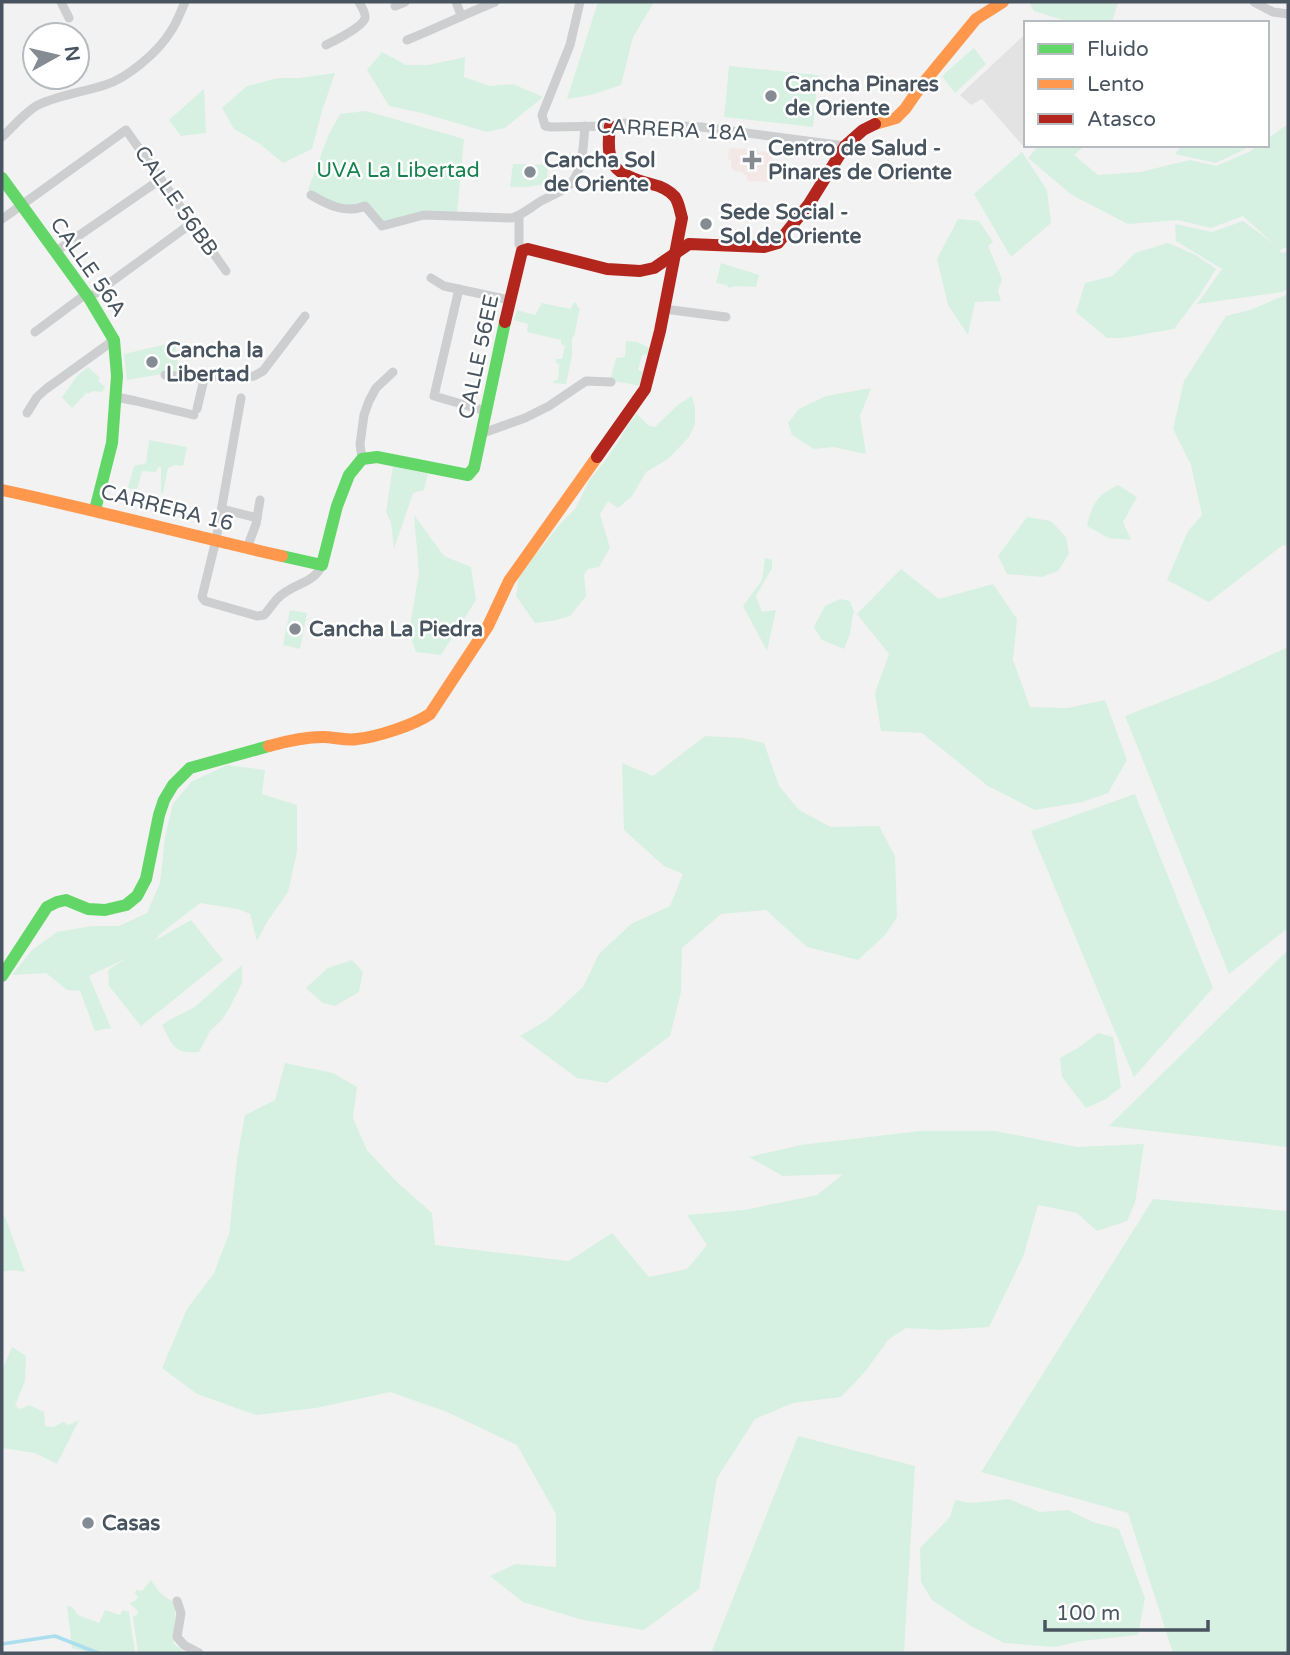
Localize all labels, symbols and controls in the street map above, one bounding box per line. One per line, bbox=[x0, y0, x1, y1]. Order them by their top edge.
north arrow bbox=[21, 21, 91, 91]
legend bbox=[1024, 21, 1269, 147]
text: Fluido bbox=[1087, 37, 1149, 62]
text: N bbox=[60, 45, 84, 63]
place label: Cancha Pinares de Oriente bbox=[785, 72, 939, 121]
text: Lento bbox=[1087, 72, 1144, 97]
marker: Cancha Pinares de Oriente bbox=[763, 88, 779, 104]
text: Atasco bbox=[1087, 107, 1156, 132]
street label: CARRERA 18A bbox=[596, 114, 748, 146]
place label: Centro de Salud - Pinares de Oriente bbox=[768, 136, 952, 185]
street label: CALLE 56BB bbox=[129, 141, 223, 261]
place label: Cancha Sol de Oriente bbox=[544, 148, 655, 197]
marker: Centro de Salud - Pinares de Oriente bbox=[742, 150, 762, 170]
park label: UVA La Libertad bbox=[316, 158, 480, 183]
marker: Cancha Sol de Oriente bbox=[522, 164, 538, 180]
place label: Sede Social - Sol de Oriente bbox=[720, 200, 861, 249]
street label: CALLE 56A bbox=[45, 213, 131, 321]
marker: Sede Social - Sol de Oriente bbox=[698, 216, 714, 232]
street label: CALLE 56EE bbox=[454, 293, 504, 421]
place label: Cancha la Libertad bbox=[166, 338, 263, 387]
marker: Cancha la Libertad bbox=[144, 354, 160, 370]
street label: CARRERA 16 bbox=[98, 479, 236, 537]
place label: Cancha La Piedra bbox=[309, 617, 483, 642]
marker: Cancha La Piedra bbox=[287, 621, 303, 637]
place label: Casas bbox=[102, 1511, 160, 1536]
marker: Casas bbox=[80, 1515, 96, 1531]
scale bar bbox=[1045, 1588, 1208, 1632]
text: 100 m bbox=[1056, 1601, 1120, 1626]

